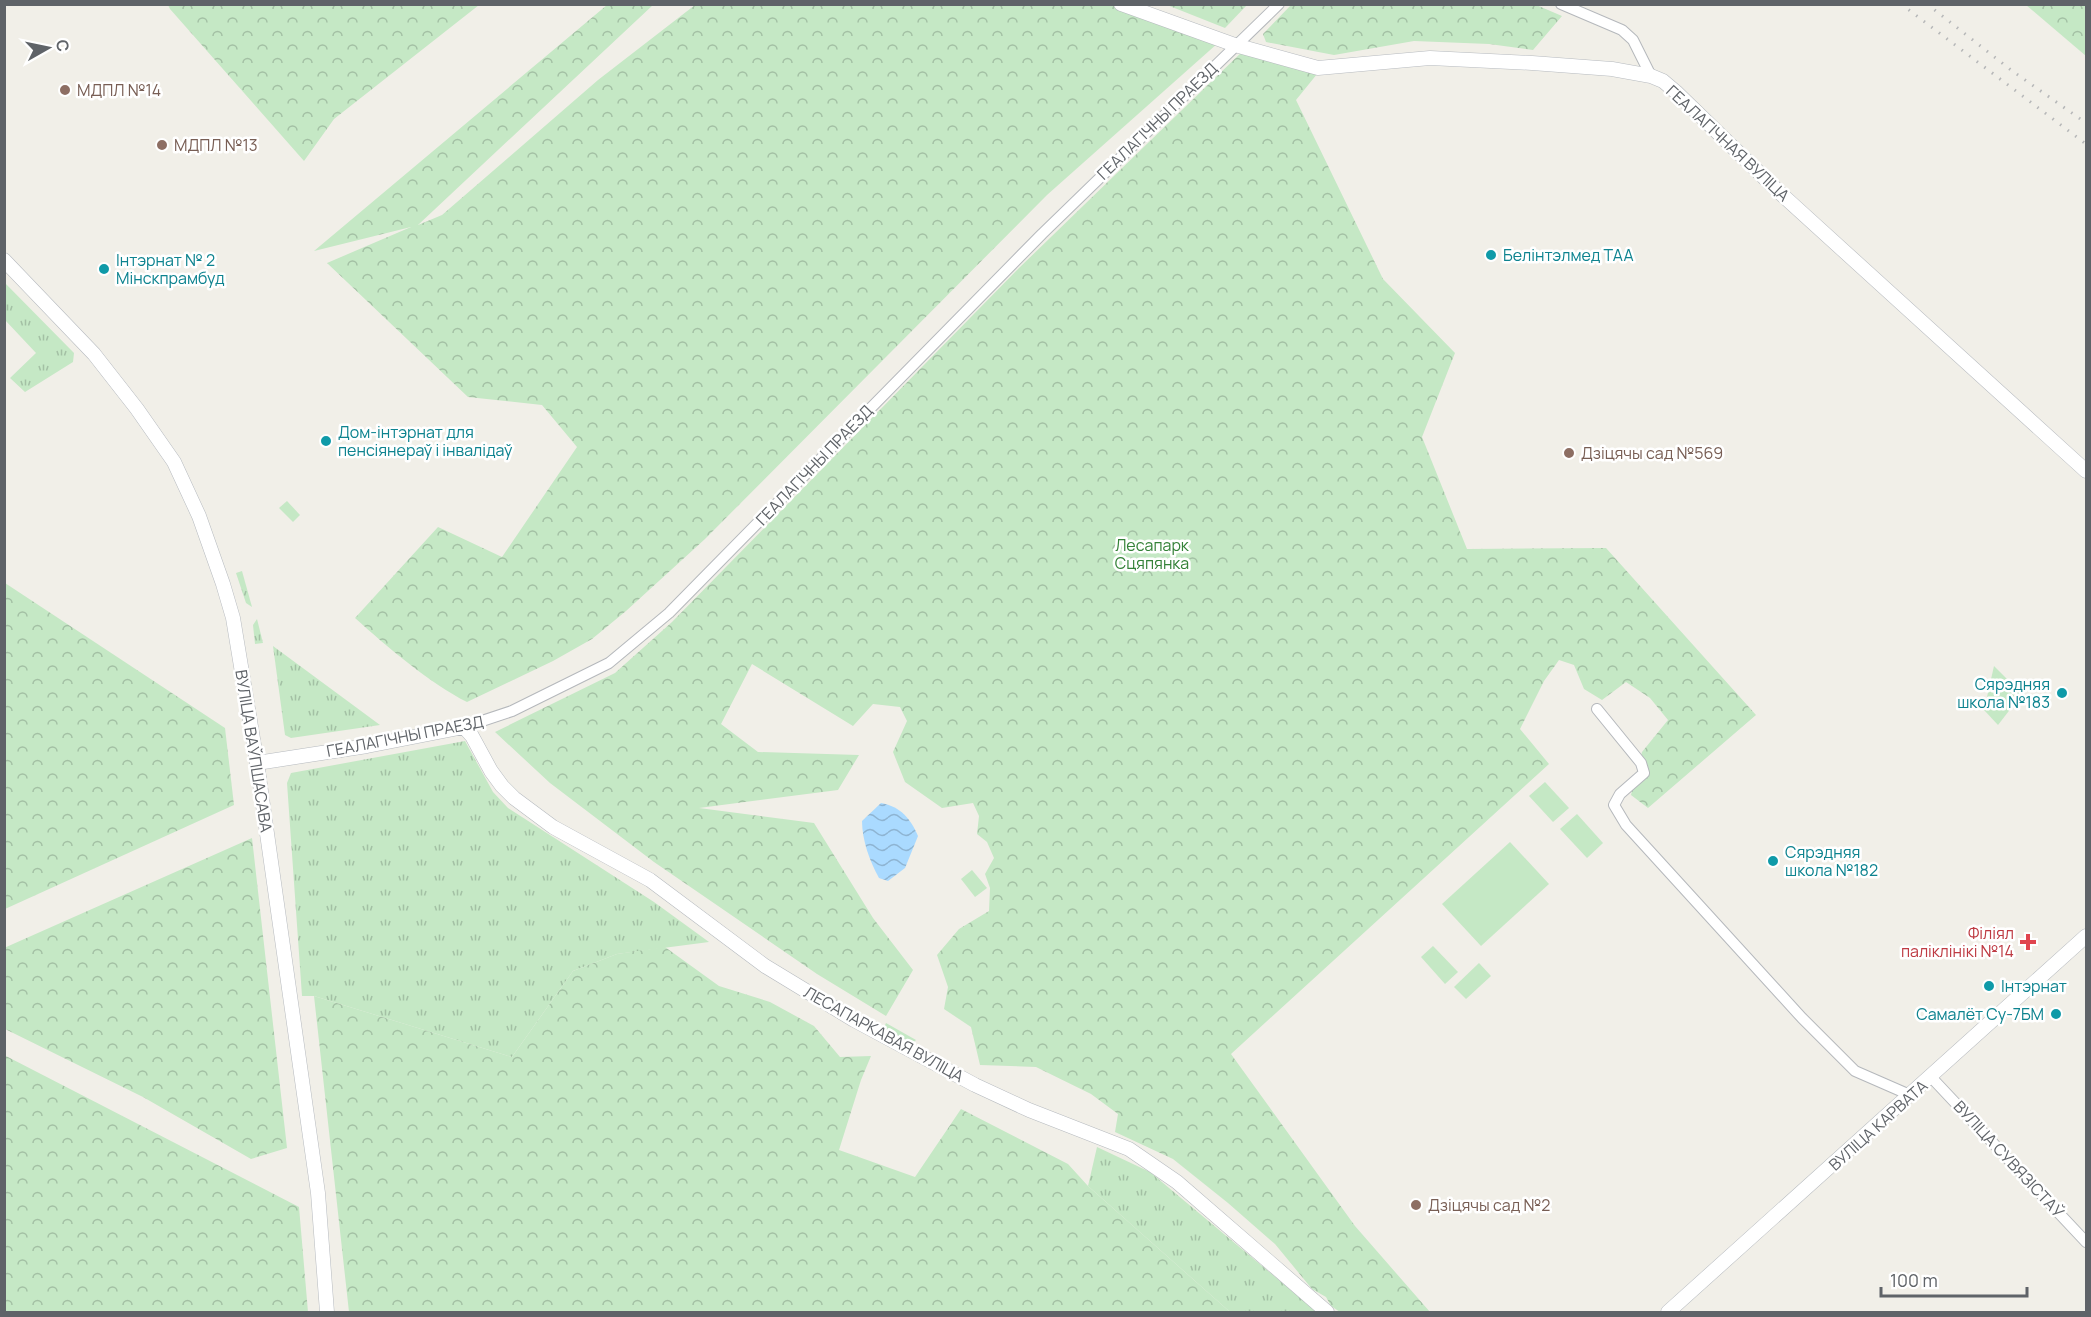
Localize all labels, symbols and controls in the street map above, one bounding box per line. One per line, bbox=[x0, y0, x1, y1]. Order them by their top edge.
north arrow bbox=[18, 18, 78, 78]
text: С bbox=[51, 38, 75, 53]
street label: ГЕАЛАГІЧНЫ ПРАЕЗД bbox=[1092, 58, 1222, 184]
place label: МДПЛ №14 bbox=[77, 79, 161, 101]
street label: ГЕАЛАГІЧНАЯ ВУЛІЦА bbox=[1662, 80, 1794, 206]
marker: МДПЛ №14 bbox=[58, 83, 72, 97]
place label: МДПЛ №13 bbox=[174, 134, 258, 156]
marker: МДПЛ №13 bbox=[155, 138, 169, 152]
place label: Белінтэлмед ТАА bbox=[1503, 244, 1634, 266]
marker: Белінтэлмед ТАА bbox=[1484, 248, 1498, 262]
place label: Інтэрнат № 2 Мінскпрамбуд bbox=[116, 249, 225, 289]
marker: Інтэрнат № 2 Мінскпрамбуд bbox=[97, 262, 111, 276]
street label: ГЕАЛАГІЧНЫ ПРАЕЗД bbox=[751, 400, 877, 530]
place label: Дом-інтэрнат для пенсіянераў і інвалідаў bbox=[338, 421, 513, 461]
marker: Дом-інтэрнат для пенсіянераў і інвалідаў bbox=[319, 434, 333, 448]
place label: Дзіцячы сад №569 bbox=[1581, 442, 1723, 464]
marker: Дзіцячы сад №569 bbox=[1562, 446, 1576, 460]
park label: Лесапарк Сцяпянка bbox=[1115, 534, 1190, 574]
street label: ВУЛІЦА ВАЎПШАСАВА bbox=[230, 668, 278, 834]
place label: Сярэдняя школа №183 bbox=[1957, 673, 2050, 713]
marker: Сярэдняя школа №183 bbox=[2055, 686, 2069, 700]
street label: ГЕАЛАГІЧНЫ ПРАЕЗД bbox=[325, 710, 486, 762]
place label: Сярэдняя школа №182 bbox=[1785, 841, 1878, 881]
marker: Сярэдняя школа №182 bbox=[1766, 854, 1780, 868]
place label: Філіял паліклінікі №14 bbox=[1901, 922, 2014, 962]
marker: Філіял паліклінікі №14 bbox=[2019, 933, 2037, 951]
place label: Інтэрнат bbox=[2001, 975, 2067, 997]
marker: Інтэрнат bbox=[1982, 979, 1996, 993]
street label: ЛЕСАПАРКАВАЯ ВУЛІЦА bbox=[800, 981, 968, 1087]
place label: Самалёт Су-7БМ bbox=[1916, 1003, 2044, 1025]
marker: Самалёт Су-7БМ bbox=[2049, 1007, 2063, 1021]
street label: ВУЛІЦА КАРВАТА bbox=[1824, 1075, 1932, 1175]
street label: ВУЛІЦА СУВЯЗІСТАЎ bbox=[1949, 1096, 2069, 1222]
place label: Дзіцячы сад №2 bbox=[1428, 1194, 1550, 1216]
marker: Дзіцячы сад №2 bbox=[1409, 1198, 1423, 1212]
scale bar bbox=[1881, 1260, 2026, 1298]
text: 100 m bbox=[1890, 1268, 1938, 1292]

